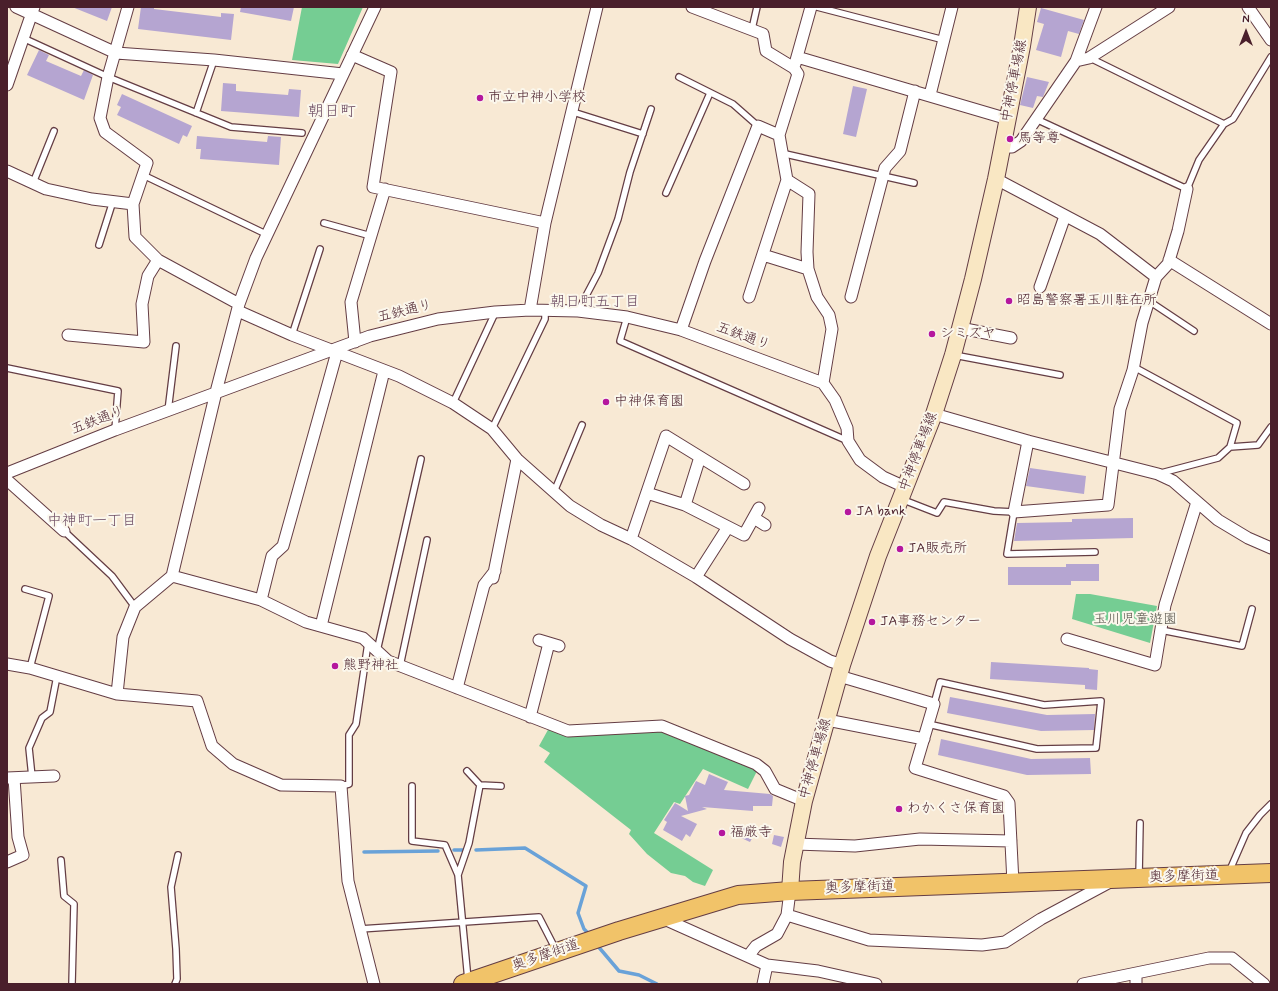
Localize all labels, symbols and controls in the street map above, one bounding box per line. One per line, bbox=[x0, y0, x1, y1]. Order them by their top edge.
north arrow bbox=[1226, 12, 1266, 52]
text: N bbox=[1242, 13, 1250, 27]
street label: 中神停車場線 bbox=[999, 38, 1031, 124]
place label: 市立中神小学校 bbox=[488, 90, 586, 106]
marker: 市立中神小学校 bbox=[475, 93, 485, 103]
district label: 朝日町 bbox=[308, 103, 356, 123]
place label: 馬等尊 bbox=[1018, 131, 1060, 147]
marker: 馬等尊 bbox=[1005, 134, 1015, 144]
place label: 昭島警察署玉川駐在所 bbox=[1017, 293, 1157, 309]
district label: 朝日町五丁目 bbox=[550, 294, 640, 312]
marker: 昭島警察署玉川駐在所 bbox=[1004, 296, 1014, 306]
street label: 五鉄通り bbox=[376, 297, 434, 327]
street label: 五鉄通り bbox=[714, 320, 772, 354]
place label: シミズヤ bbox=[940, 326, 996, 342]
marker: シミズヤ bbox=[927, 329, 937, 339]
place label: 中神保育園 bbox=[614, 394, 684, 410]
marker: 中神保育園 bbox=[601, 397, 611, 407]
street label: 五鉄通り bbox=[69, 403, 127, 439]
street label: 中神停車場線 bbox=[896, 410, 942, 494]
place label: JA bank bbox=[856, 504, 906, 520]
marker: JA bank bbox=[843, 507, 853, 517]
district label: 中神町一丁目 bbox=[47, 513, 137, 531]
place label: JA販売所 bbox=[908, 541, 967, 557]
marker: JA販売所 bbox=[895, 544, 905, 554]
park label: 玉川児童遊園 bbox=[1093, 612, 1177, 628]
place label: JA事務センター bbox=[880, 614, 981, 630]
marker: JA事務センター bbox=[867, 617, 877, 627]
place label: 熊野神社 bbox=[343, 658, 399, 674]
marker: 熊野神社 bbox=[330, 661, 340, 671]
street label: 中神停車場線 bbox=[796, 716, 836, 802]
place label: わかくさ保育園 bbox=[907, 801, 1005, 817]
marker: わかくさ保育園 bbox=[894, 804, 904, 814]
place label: 福厳寺 bbox=[730, 825, 772, 841]
marker: 福厳寺 bbox=[717, 828, 727, 838]
street label: 奥多摩街道 bbox=[1149, 867, 1219, 887]
street label: 奥多摩街道 bbox=[825, 878, 895, 898]
street label: 奥多摩街道 bbox=[510, 937, 582, 975]

